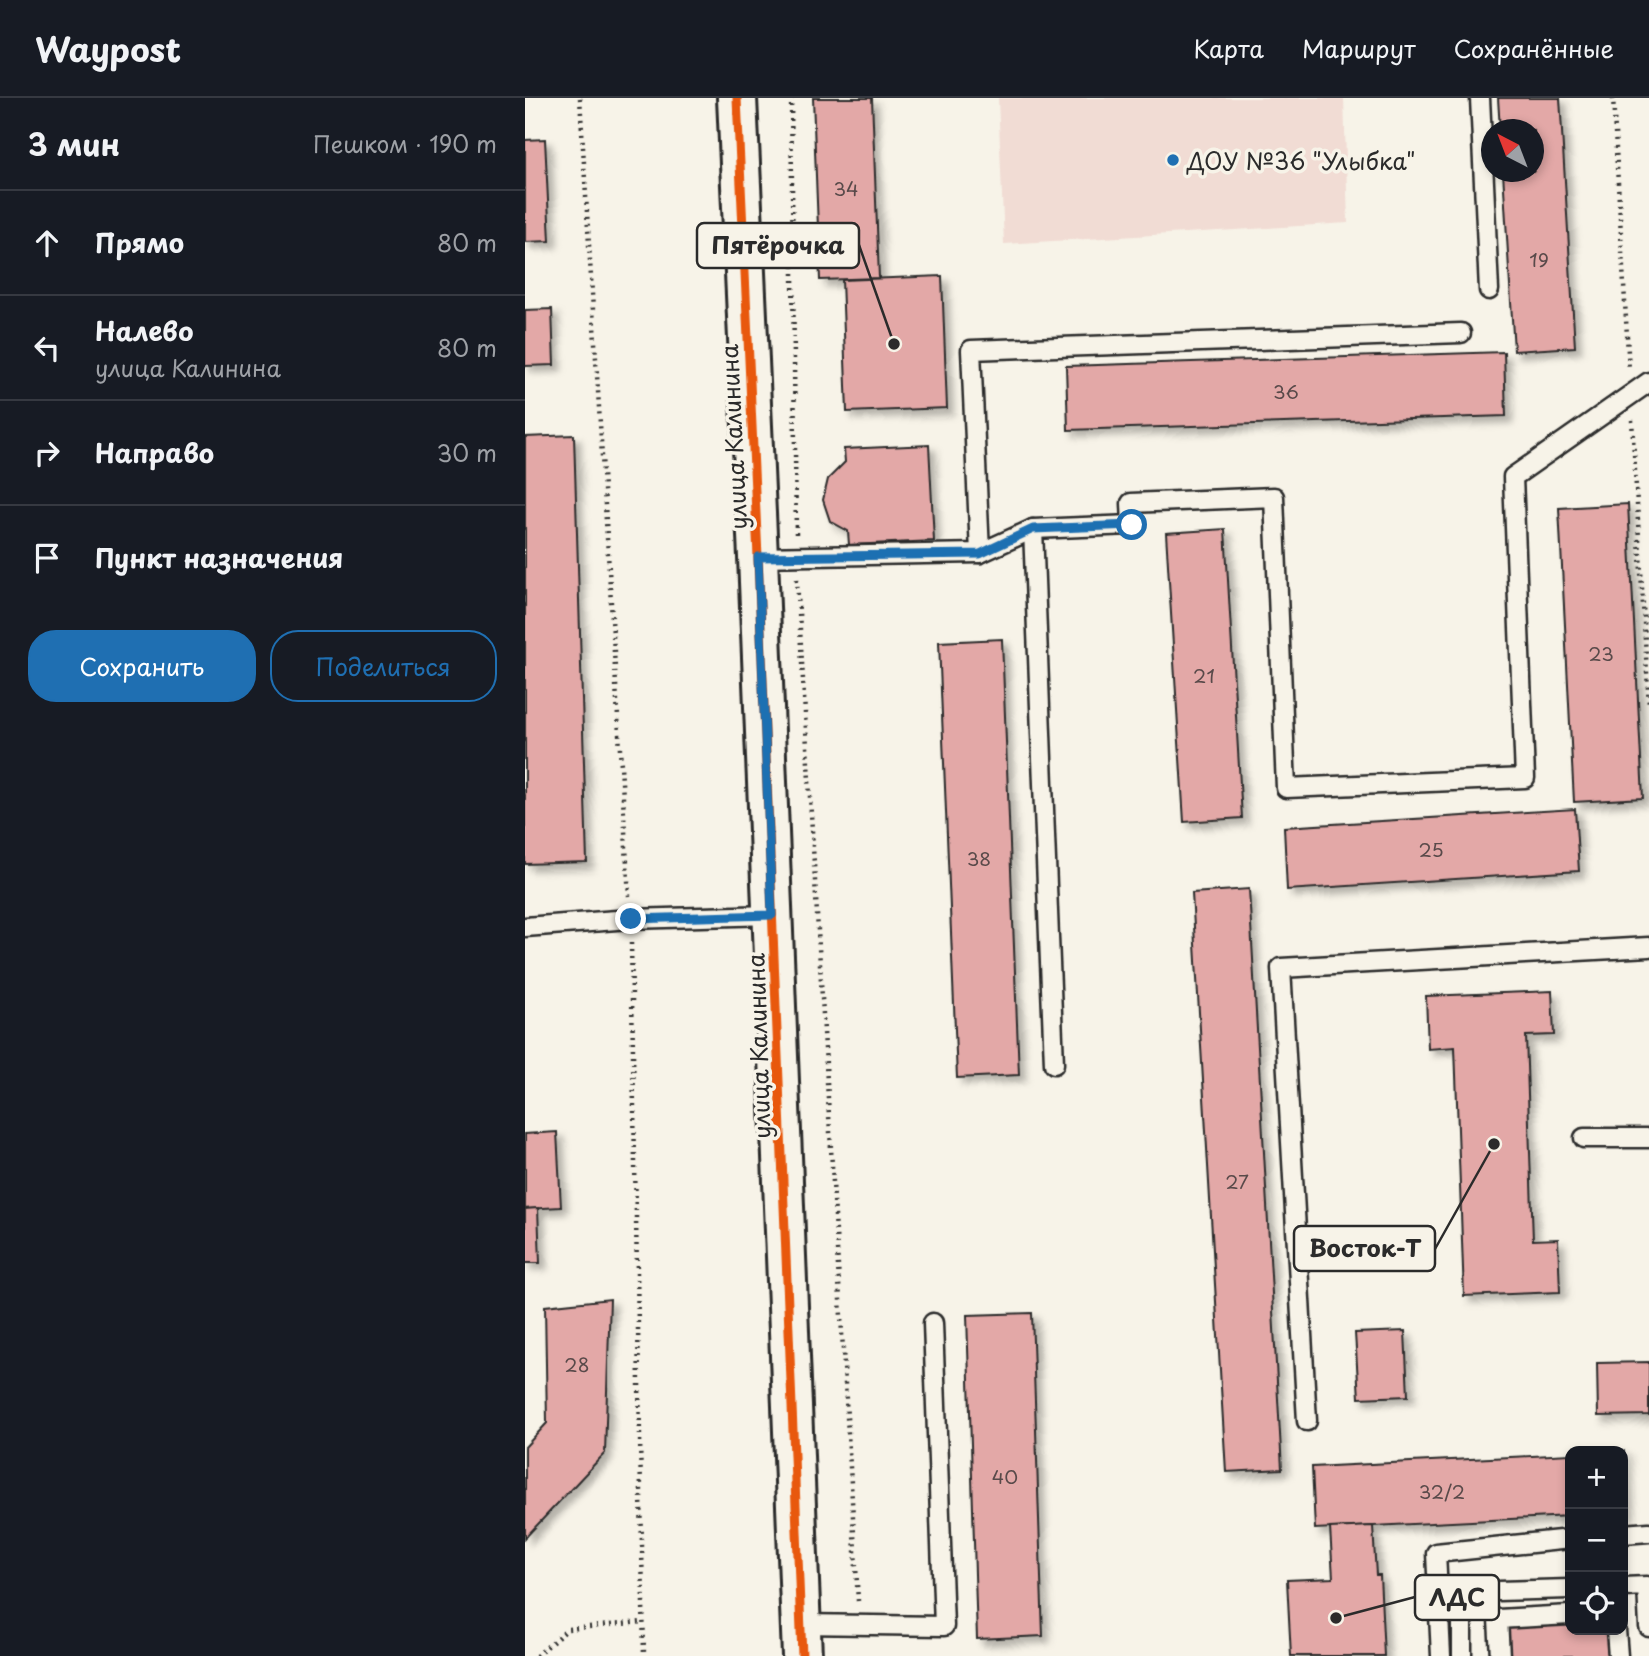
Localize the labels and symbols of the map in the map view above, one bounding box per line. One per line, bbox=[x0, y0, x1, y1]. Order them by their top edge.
north arrow bbox=[1481, 119, 1544, 182]
place label: ДОУ №36 "Улыбка" bbox=[1186, 143, 1416, 178]
marker: ДОУ №36 "Улыбка" bbox=[1165, 152, 1181, 168]
house number: 34 bbox=[833, 174, 859, 202]
callout: Пятёрочка bbox=[697, 223, 859, 268]
text: Пятёрочка bbox=[711, 226, 845, 262]
house number: 19 bbox=[1529, 245, 1549, 273]
street label: улица Калинина bbox=[711, 343, 755, 531]
house number: 36 bbox=[1273, 377, 1299, 405]
route start bbox=[1116, 509, 1147, 540]
house number: 23 bbox=[1588, 639, 1614, 667]
house number: 21 bbox=[1193, 661, 1215, 689]
house number: 25 bbox=[1418, 835, 1444, 863]
house number: 38 bbox=[967, 844, 991, 872]
route end bbox=[615, 903, 646, 934]
street label: улица Калинина bbox=[737, 952, 779, 1139]
house number: 27 bbox=[1225, 1167, 1249, 1195]
callout: Восток-Т bbox=[1294, 1226, 1435, 1271]
text: Восток-Т bbox=[1309, 1229, 1422, 1265]
house number: 28 bbox=[564, 1350, 590, 1378]
house number: 40 bbox=[992, 1462, 1018, 1490]
house number: 32/2 bbox=[1419, 1477, 1465, 1505]
callout: ЛДС bbox=[1415, 1575, 1499, 1620]
text: ЛДС bbox=[1429, 1578, 1485, 1614]

